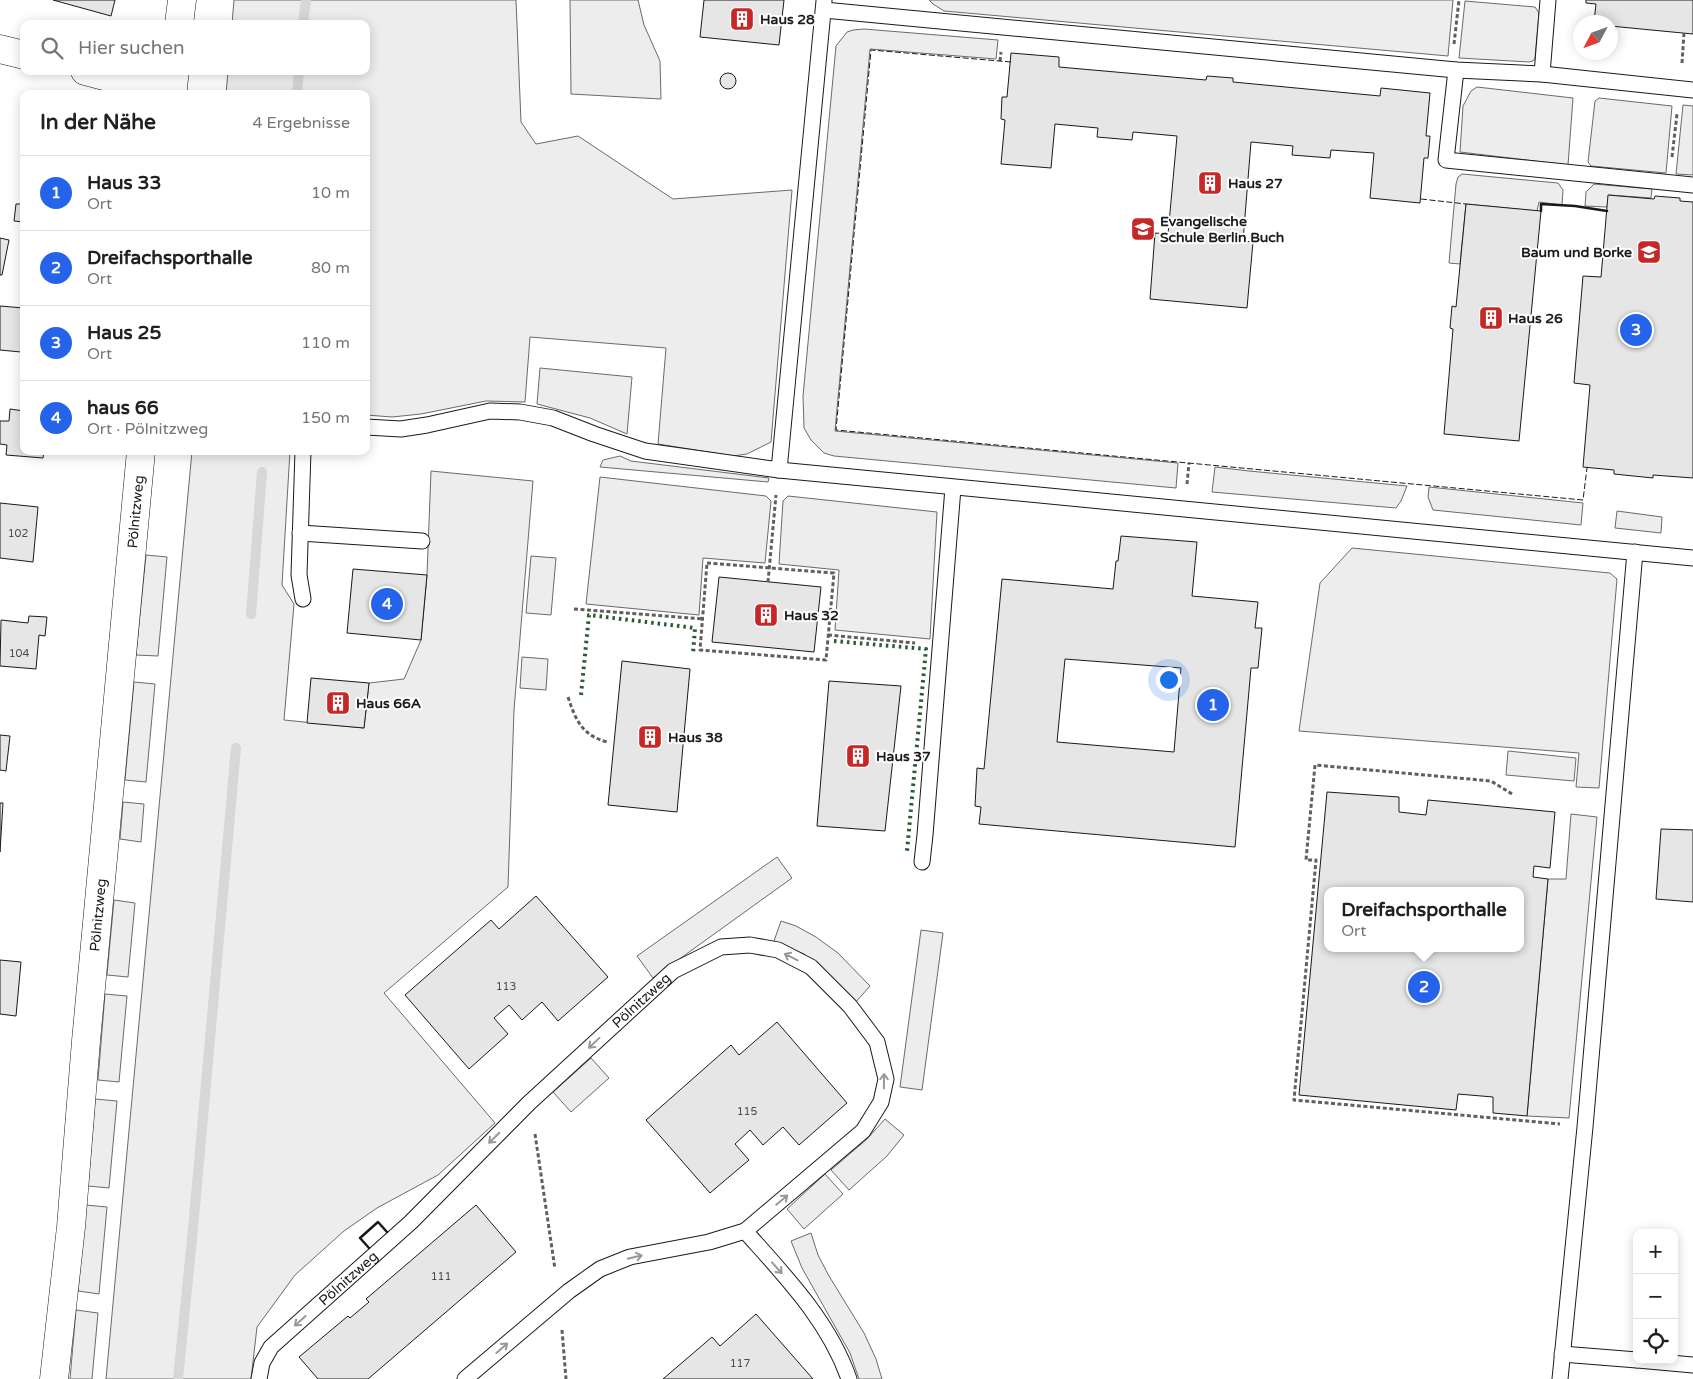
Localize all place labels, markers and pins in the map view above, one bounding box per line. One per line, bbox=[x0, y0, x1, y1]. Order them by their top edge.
building icon: Haus 28 bbox=[729, 6, 755, 32]
place label: Haus 28 bbox=[760, 11, 815, 28]
building icon: Haus 27 bbox=[1197, 170, 1223, 196]
place label: Haus 27 bbox=[1228, 175, 1283, 192]
place label: Evangelische Schule Berlin Buch bbox=[1160, 213, 1284, 246]
school or university icon: Evangelische Schule Berlin Buch bbox=[1130, 216, 1156, 242]
school or university icon: Baum und Borke bbox=[1636, 239, 1662, 265]
place label: Baum und Borke bbox=[1521, 244, 1632, 261]
building icon: Haus 26 bbox=[1478, 305, 1504, 331]
place label: Haus 26 bbox=[1508, 310, 1563, 327]
pin: 3 bbox=[1620, 311, 1652, 349]
pin: 4 bbox=[371, 585, 403, 623]
building icon: Haus 32 bbox=[753, 602, 779, 628]
place label: Haus 32 bbox=[784, 607, 839, 624]
pin: 1 bbox=[1197, 686, 1229, 724]
building icon: Haus 66A bbox=[325, 690, 351, 716]
place label: Haus 66A bbox=[356, 695, 422, 712]
building icon: Haus 38 bbox=[637, 724, 663, 750]
place label: Haus 38 bbox=[668, 729, 723, 746]
building icon: Haus 37 bbox=[845, 743, 871, 769]
place label: Haus 37 bbox=[876, 748, 931, 765]
pin: 2 bbox=[1408, 968, 1440, 1006]

